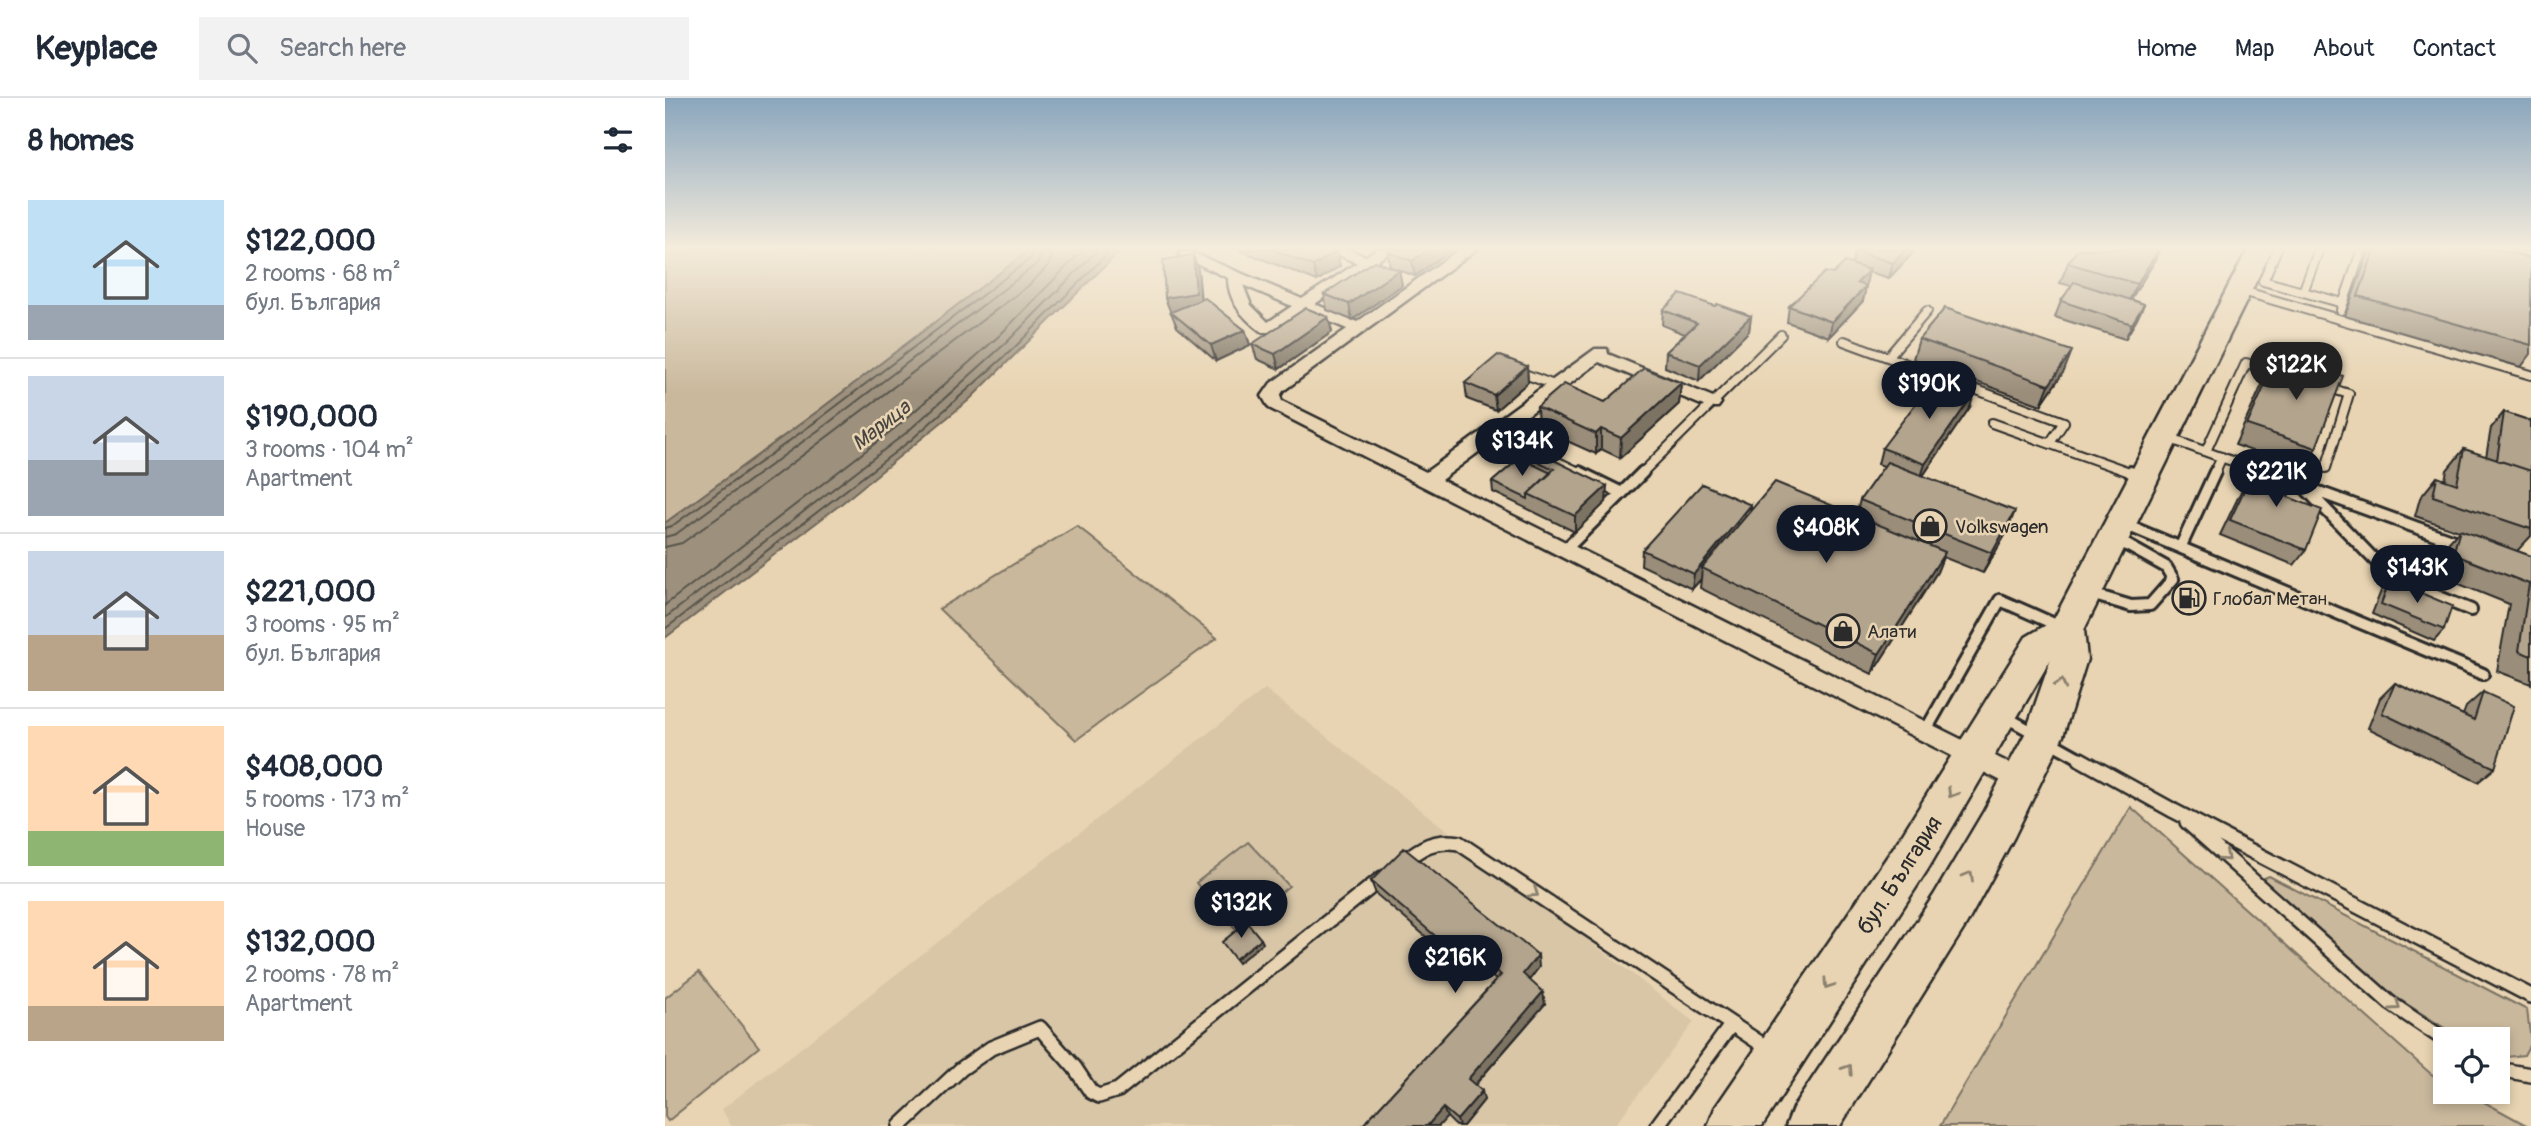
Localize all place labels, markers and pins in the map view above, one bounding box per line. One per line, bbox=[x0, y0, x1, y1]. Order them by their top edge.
pin: $122K bbox=[2247, 342, 2345, 402]
pin: $190K bbox=[1880, 362, 1978, 421]
pin: $134K bbox=[1473, 418, 1571, 478]
pin: $221K bbox=[2227, 450, 2325, 509]
pin: $408K bbox=[1777, 505, 1875, 565]
shop icon: Volkswagen bbox=[1911, 507, 1949, 545]
place label: Volkswagen bbox=[1955, 515, 2048, 539]
pin: $143K bbox=[2368, 546, 2466, 605]
fuel station icon: Глобал Метан bbox=[2170, 579, 2208, 617]
place label: Глобал Метан bbox=[2213, 587, 2327, 611]
shop icon: Алати bbox=[1824, 612, 1862, 650]
place label: Алати bbox=[1867, 620, 1917, 644]
pin: $132K bbox=[1192, 880, 1290, 940]
pin: $216K bbox=[1406, 936, 1504, 995]

